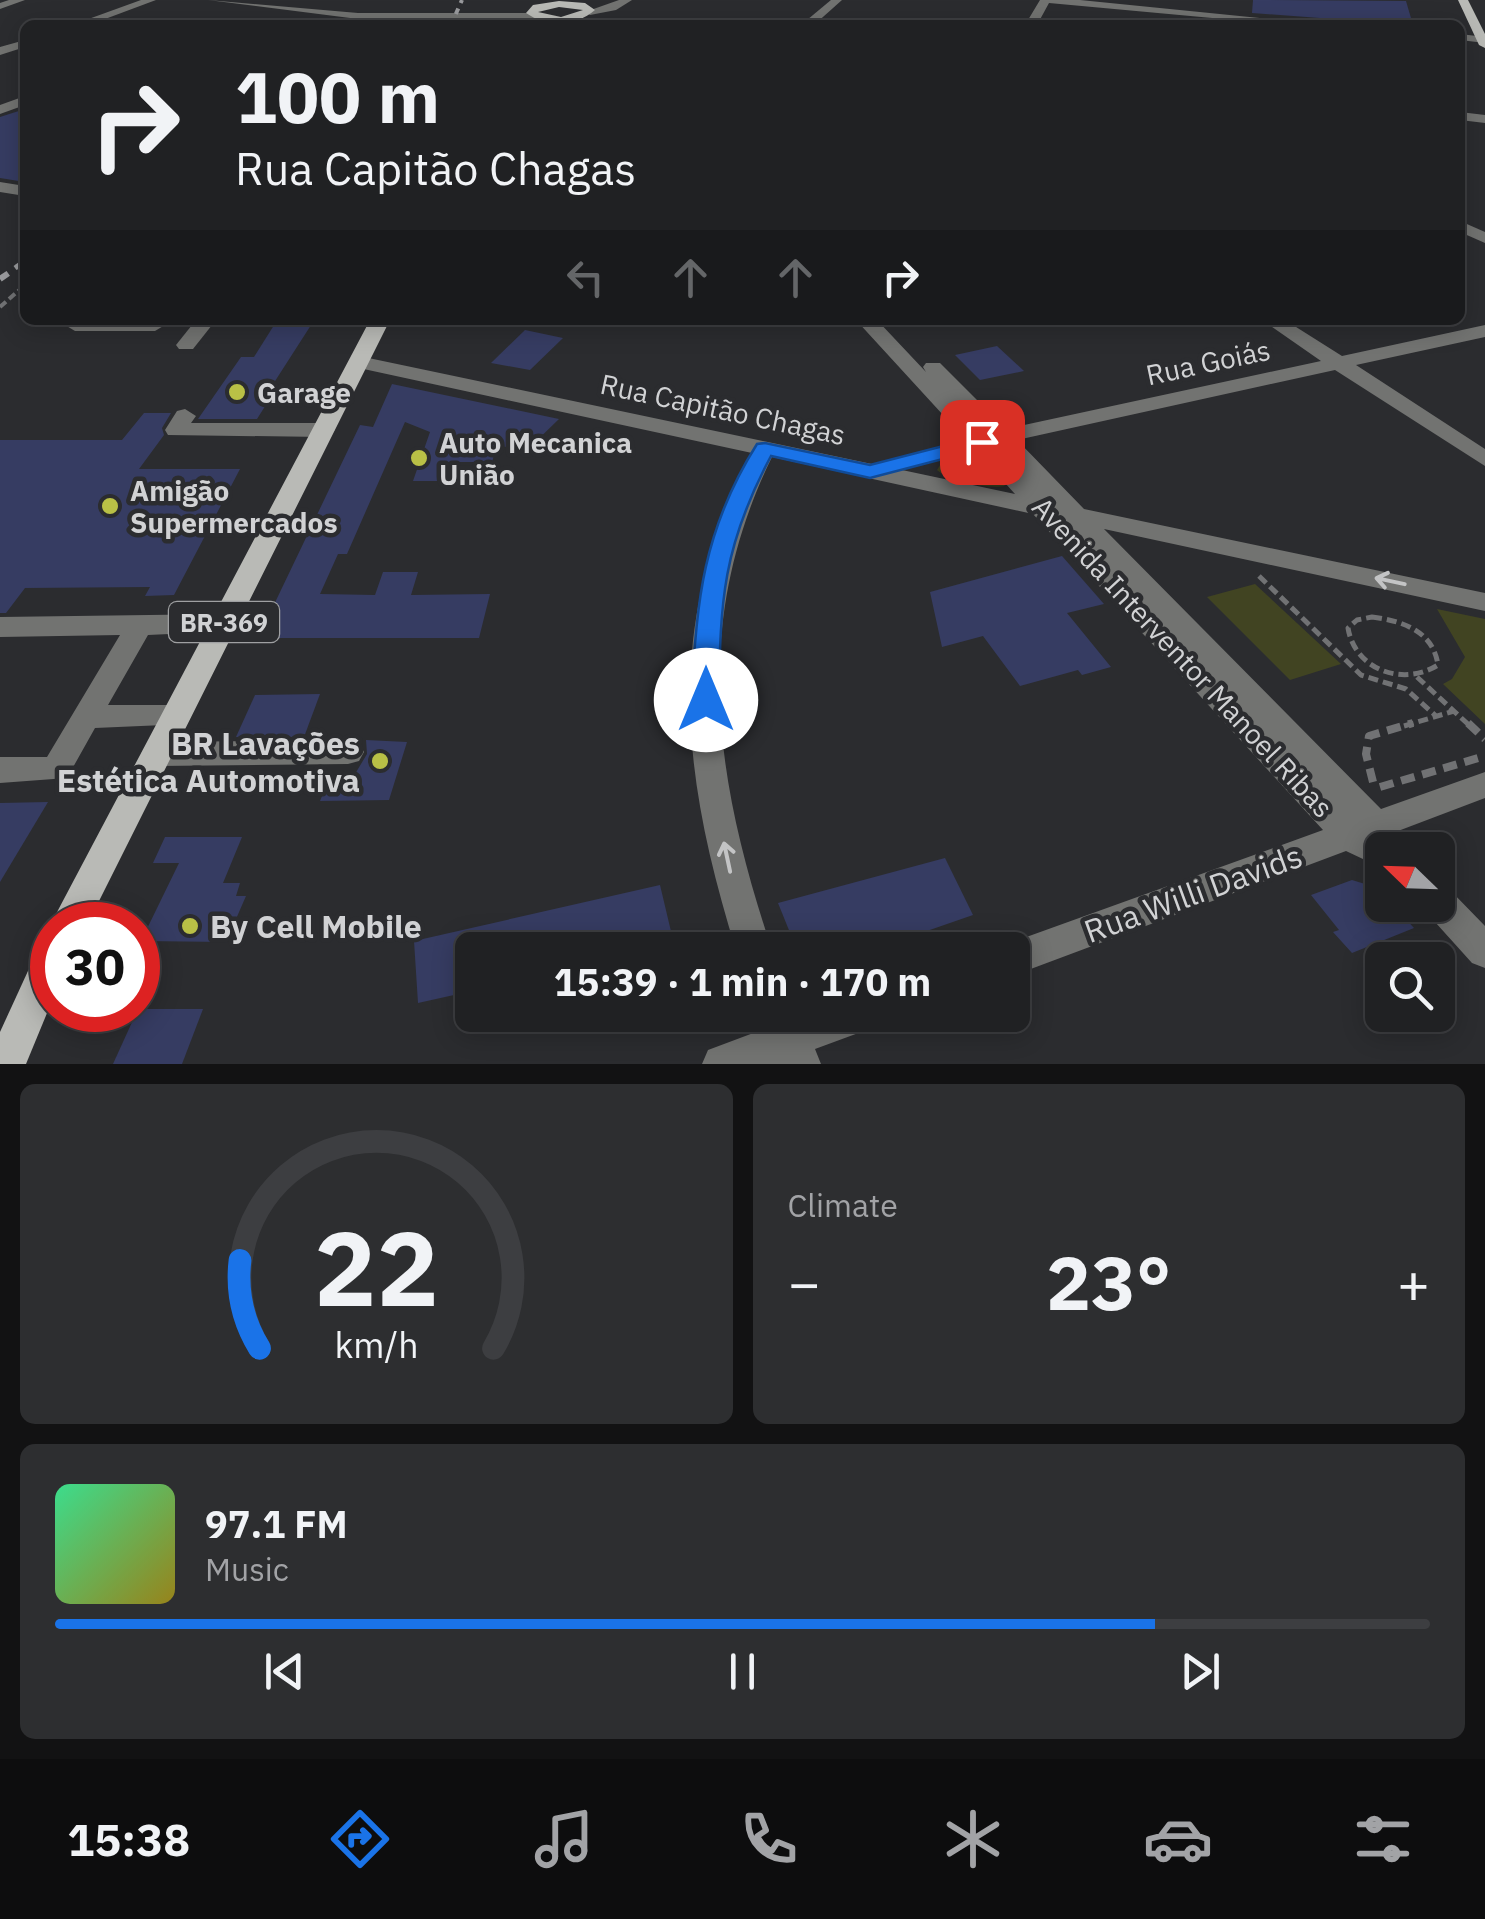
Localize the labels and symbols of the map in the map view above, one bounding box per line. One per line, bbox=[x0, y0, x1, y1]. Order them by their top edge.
street label: Rua Goiás bbox=[1142, 331, 1274, 393]
street label: Rua Capitão Chagas bbox=[597, 365, 849, 453]
place label: Garage bbox=[257, 374, 351, 411]
marker: Garage bbox=[226, 381, 248, 403]
pin bbox=[940, 400, 1025, 485]
place label: Auto Mecanica União bbox=[439, 424, 632, 493]
marker: Auto Mecanica União bbox=[408, 447, 430, 469]
place label: Amigão Supermercados bbox=[130, 472, 338, 541]
street label: Avenida Interventor Manoel Ribas bbox=[1024, 489, 1342, 825]
marker: Amigão Supermercados bbox=[99, 495, 121, 517]
one-way arrow bbox=[1375, 571, 1407, 590]
road number: BR-369 bbox=[169, 602, 279, 642]
position arrow bbox=[654, 648, 758, 752]
place label: BR Lavações Estética Automotiva bbox=[57, 722, 360, 801]
marker: BR Lavações Estética Automotiva bbox=[369, 750, 391, 772]
north arrow bbox=[1365, 832, 1455, 922]
street label: Rua Willi Davids bbox=[1078, 834, 1308, 952]
one-way arrow bbox=[717, 841, 735, 873]
speed limit sign: 30 bbox=[30, 902, 160, 1032]
place label: By Cell Mobile bbox=[210, 905, 422, 947]
marker: By Cell Mobile bbox=[179, 915, 201, 937]

